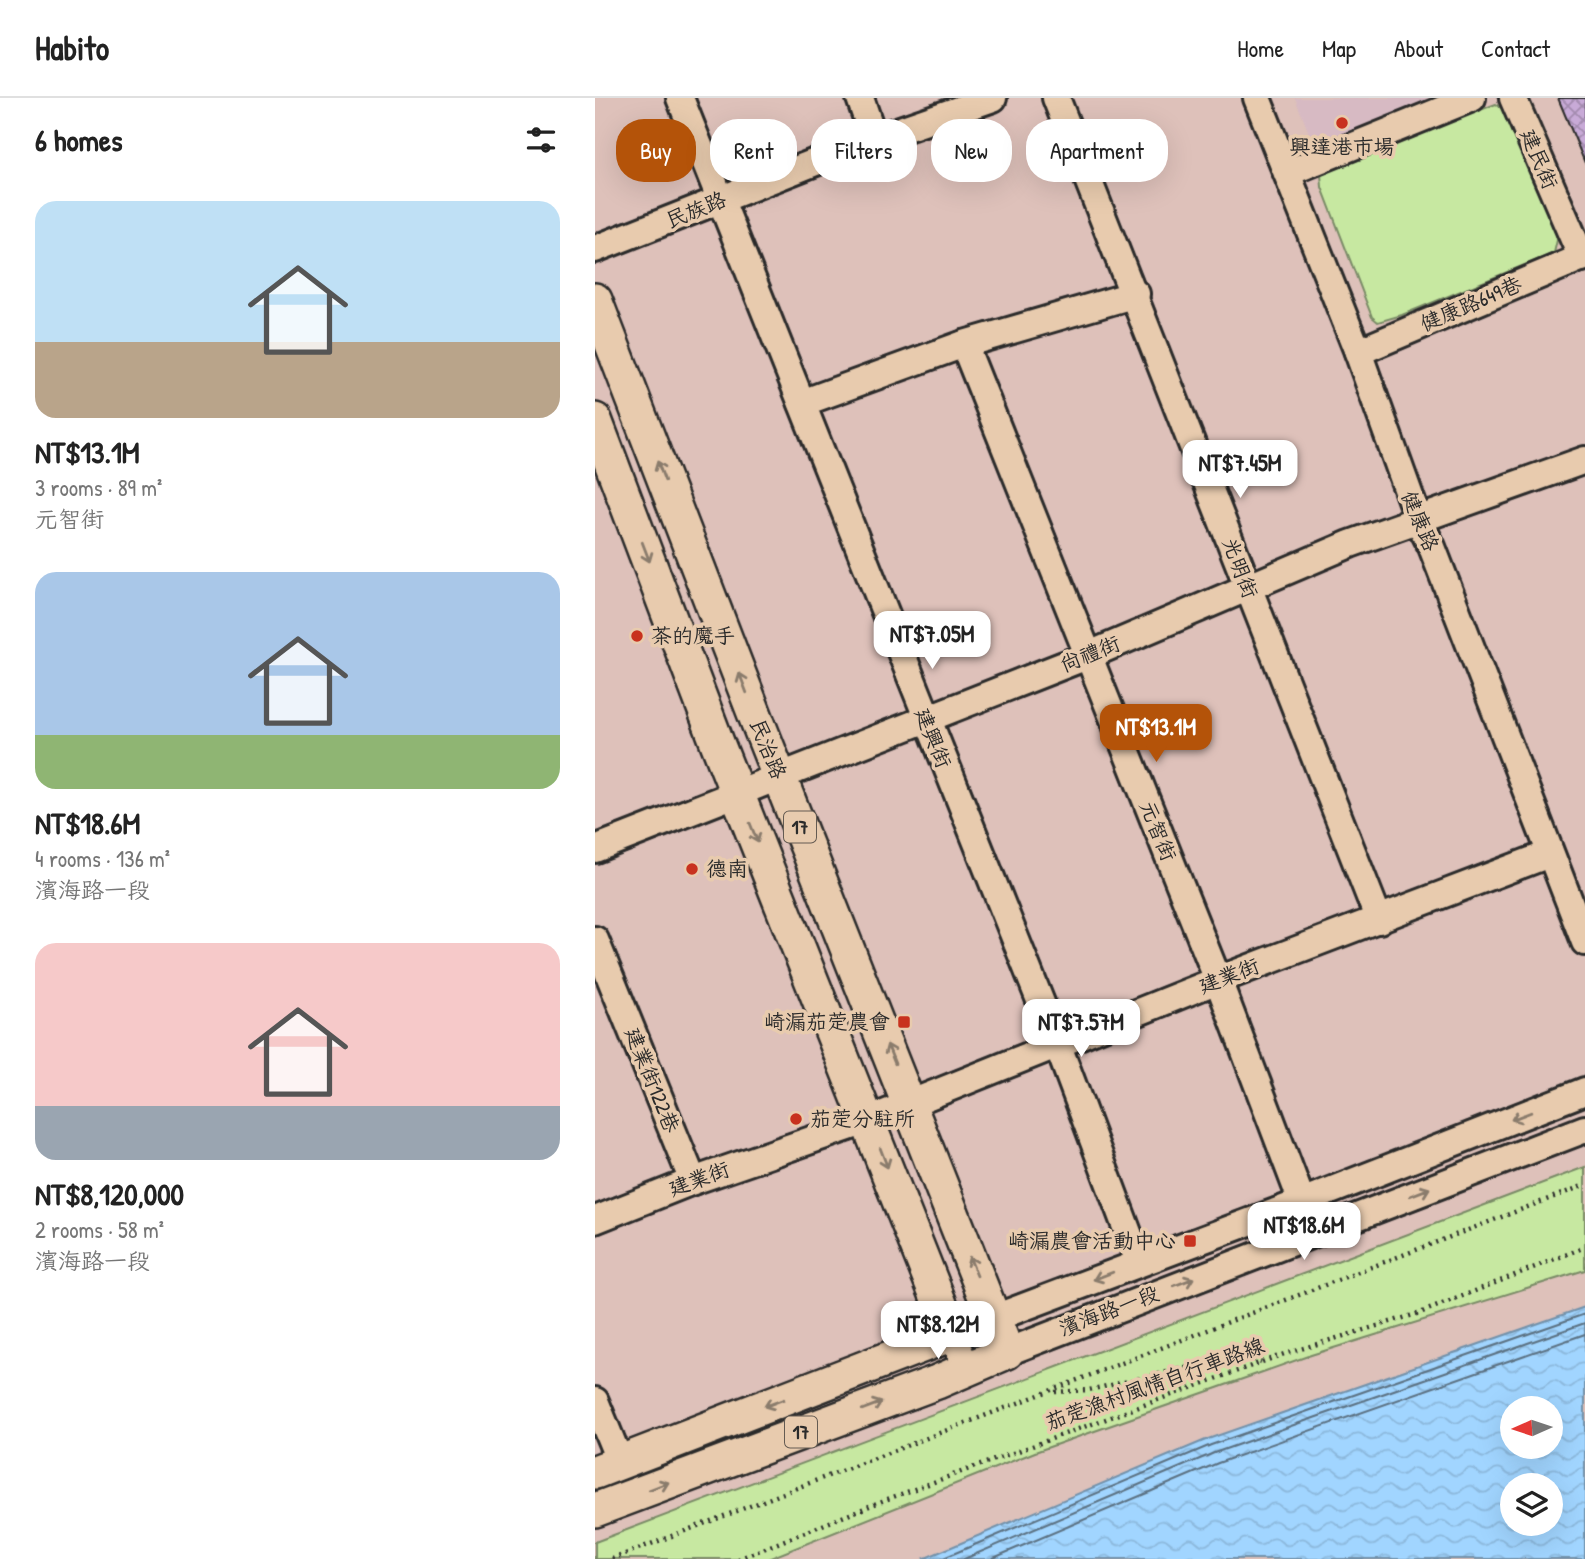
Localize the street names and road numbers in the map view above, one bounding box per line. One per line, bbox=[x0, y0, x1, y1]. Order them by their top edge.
street label: 建民街 bbox=[1514, 124, 1565, 193]
street label: 民族路 bbox=[661, 184, 730, 235]
street label: 健康路649巷 bbox=[1415, 269, 1526, 338]
street label: 健康路 bbox=[1395, 486, 1446, 555]
street label: 光明街 bbox=[1216, 533, 1265, 602]
street label: 尚禮街 bbox=[1055, 628, 1124, 679]
street label: 建興街 bbox=[908, 703, 959, 772]
street label: 民治路 bbox=[743, 714, 794, 783]
street label: 元智街 bbox=[1133, 796, 1184, 865]
road number: 17 bbox=[784, 812, 816, 842]
street label: 建業街 bbox=[1194, 951, 1263, 1000]
street label: 建業街122巷 bbox=[618, 1023, 687, 1137]
street label: 建業街 bbox=[664, 1154, 733, 1203]
street label: 濱海路一段 bbox=[1055, 1278, 1163, 1343]
street label: 茄萣漁村風情自行車路線 bbox=[1041, 1330, 1268, 1437]
road number: 17 bbox=[785, 1416, 817, 1448]

